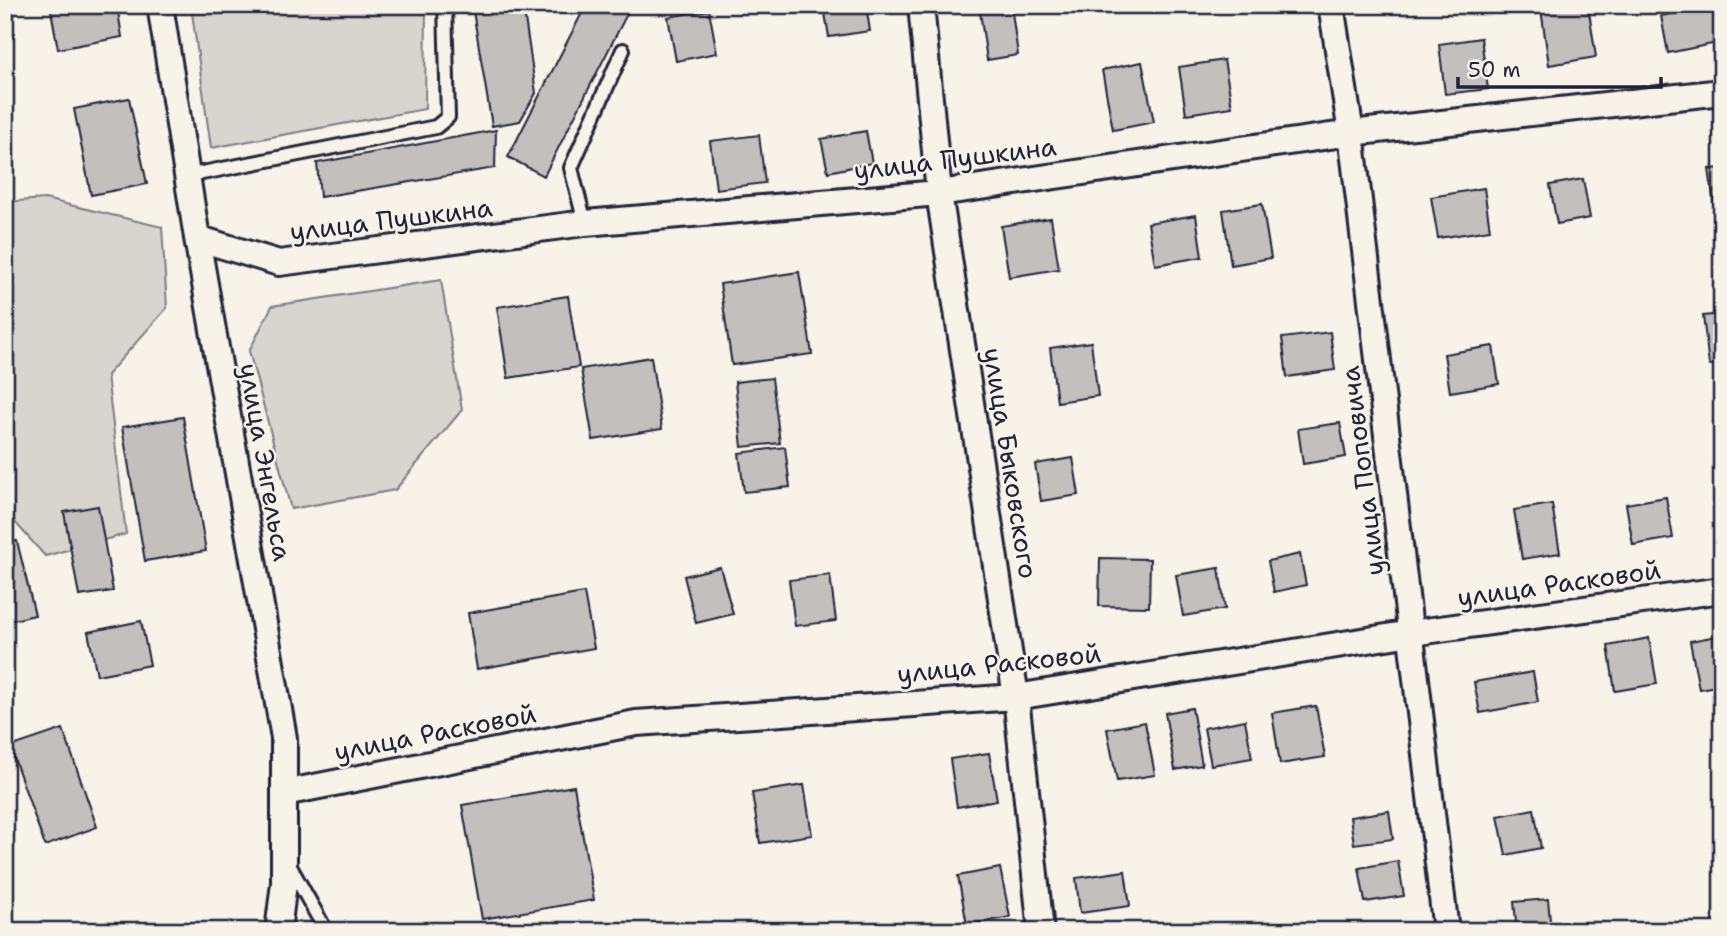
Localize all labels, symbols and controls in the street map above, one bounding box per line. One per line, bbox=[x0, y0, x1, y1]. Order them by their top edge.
scale bar bbox=[1458, 46, 1660, 90]
text: 50 m bbox=[1468, 56, 1521, 84]
street label: улица Пушкина bbox=[852, 128, 1058, 188]
street label: улица Пушкина bbox=[288, 189, 494, 249]
street label: улица Быковского bbox=[975, 345, 1047, 581]
street label: улица Энгельса bbox=[231, 360, 301, 564]
street label: улица Поповича bbox=[1332, 364, 1392, 578]
street label: улица Расковой bbox=[1455, 551, 1663, 615]
street label: улица Расковой bbox=[895, 635, 1103, 691]
street label: улица Расковой bbox=[331, 695, 539, 769]

